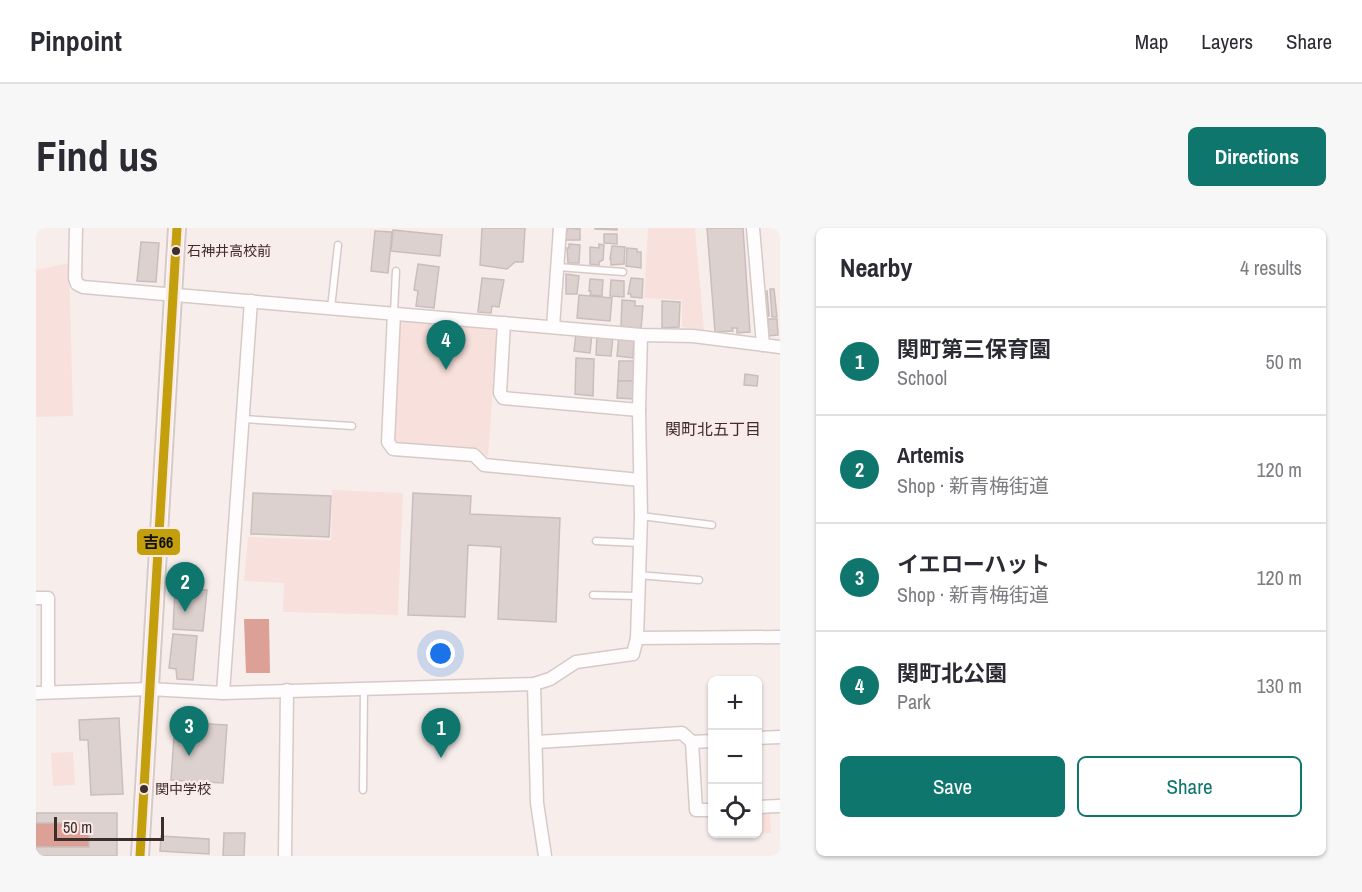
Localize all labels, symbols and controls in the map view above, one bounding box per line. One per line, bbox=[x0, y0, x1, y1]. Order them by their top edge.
text: Pinpoint bbox=[30, 22, 122, 60]
text: Map bbox=[1135, 27, 1168, 56]
text: Layers bbox=[1201, 27, 1253, 56]
text: Share bbox=[1286, 27, 1332, 56]
button: Directions bbox=[1188, 127, 1326, 186]
text: Find us bbox=[36, 128, 158, 184]
place label: 石神井高校前 bbox=[187, 242, 271, 260]
marker: 石神井高校前 bbox=[170, 245, 182, 257]
text: Nearby bbox=[840, 250, 912, 285]
text: 4 results bbox=[1240, 254, 1302, 281]
pin: 4 bbox=[426, 320, 466, 370]
text: 関町第三保育園 bbox=[897, 334, 1051, 364]
text: 1 bbox=[855, 348, 864, 375]
text: 50 m bbox=[1266, 348, 1302, 375]
text: School bbox=[897, 364, 947, 391]
district label: 関町北五丁目 bbox=[665, 418, 761, 440]
text: Artemis bbox=[897, 440, 964, 470]
text: 2 bbox=[855, 456, 864, 483]
text: 120 m bbox=[1256, 456, 1302, 483]
text: Shop · 新青梅街道 bbox=[897, 472, 1049, 499]
line badge: 吉66 bbox=[136, 528, 181, 556]
text: 吉66 bbox=[143, 531, 173, 553]
text: イエローハット bbox=[897, 549, 1050, 579]
pin: 2 bbox=[166, 562, 204, 612]
text: 3 bbox=[855, 564, 864, 591]
text: 120 m bbox=[1256, 564, 1302, 591]
text: Shop · 新青梅街道 bbox=[897, 581, 1049, 608]
your location bbox=[426, 639, 455, 668]
text: 関町北公園 bbox=[897, 658, 1007, 688]
text: 4 bbox=[855, 672, 864, 699]
text: 130 m bbox=[1256, 672, 1302, 699]
map controls bbox=[708, 676, 762, 838]
button: + bbox=[708, 676, 762, 730]
text: Park bbox=[897, 688, 931, 715]
pin: 3 bbox=[170, 706, 208, 756]
pin: 1 bbox=[422, 708, 460, 758]
button: − bbox=[708, 730, 762, 784]
button: Save bbox=[840, 756, 1065, 817]
button: Share bbox=[1077, 756, 1302, 817]
place label: 関中学校 bbox=[155, 780, 211, 798]
marker: 関中学校 bbox=[138, 783, 150, 795]
button: locate bbox=[708, 784, 762, 838]
scale bar bbox=[54, 814, 164, 842]
text: 50 m bbox=[63, 816, 92, 838]

